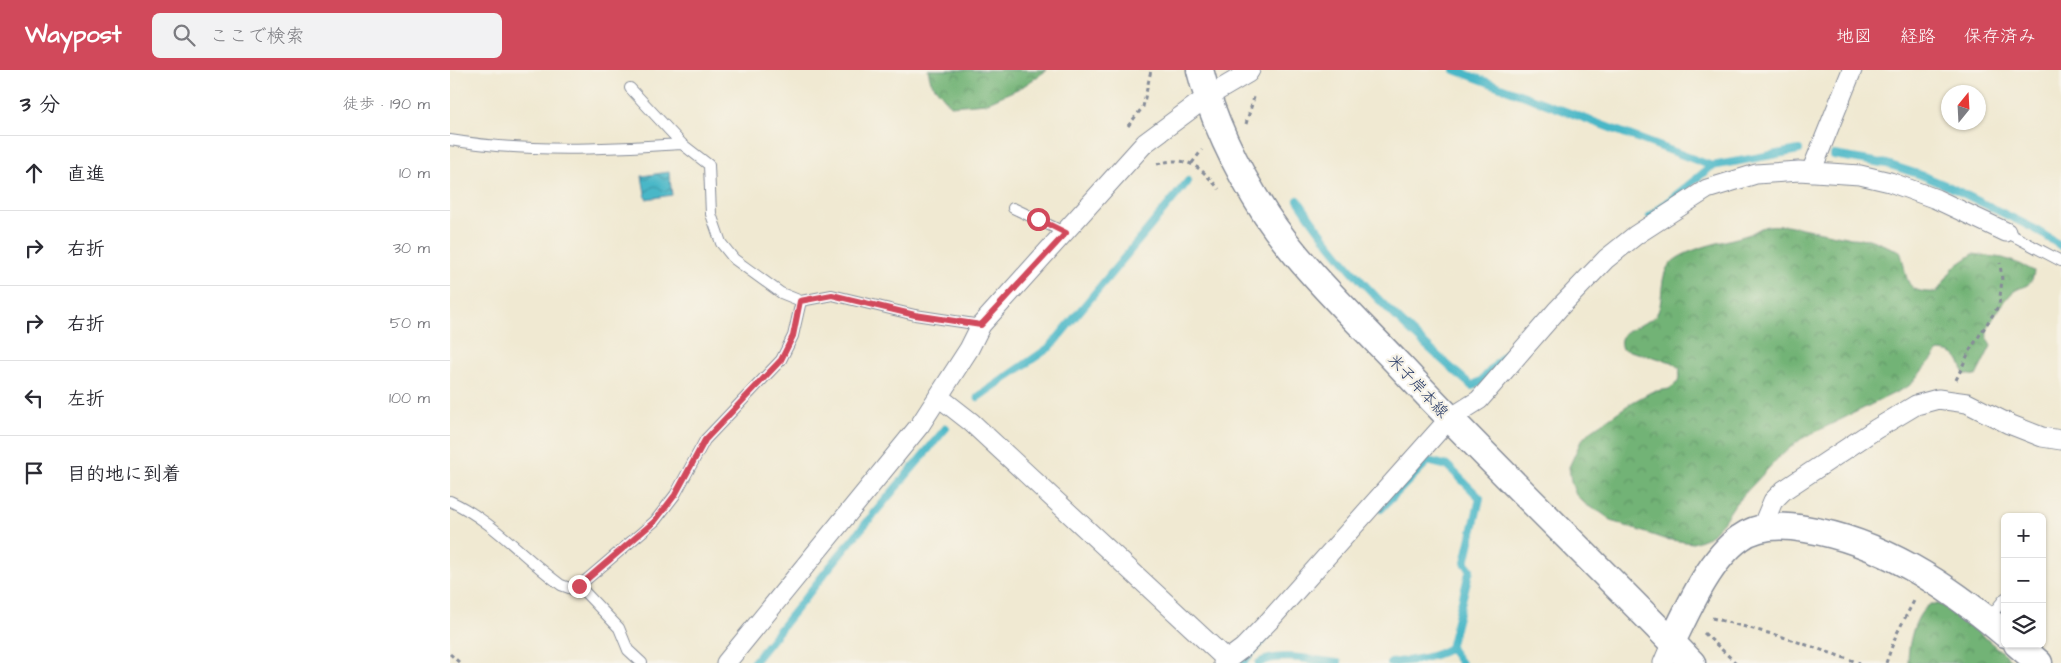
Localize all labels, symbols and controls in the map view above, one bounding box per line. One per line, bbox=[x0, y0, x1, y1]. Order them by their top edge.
search box bbox=[152, 13, 502, 58]
text: Waypost bbox=[25, 18, 122, 52]
icon: search bbox=[170, 21, 198, 49]
text: ここで検索 bbox=[210, 23, 305, 50]
text: 地図 bbox=[1836, 24, 1872, 49]
text: 経路 bbox=[1900, 24, 1936, 49]
text: 保存済み bbox=[1964, 24, 2036, 49]
north arrow bbox=[1941, 85, 1986, 130]
text: 3 分 bbox=[20, 90, 60, 119]
text: 徒歩 · 190 m bbox=[343, 93, 430, 115]
icon: ahead bbox=[20, 159, 48, 187]
text: 直進 bbox=[67, 161, 105, 188]
text: 10 m bbox=[399, 162, 430, 184]
route start bbox=[1027, 208, 1050, 231]
icon: right bbox=[20, 234, 48, 262]
text: 右折 bbox=[67, 236, 105, 263]
text: 30 m bbox=[393, 237, 430, 259]
icon: right bbox=[20, 309, 48, 337]
text: 右折 bbox=[67, 311, 105, 338]
text: 50 m bbox=[390, 312, 430, 334]
street label: 米子岸本線 bbox=[1383, 349, 1453, 423]
icon: left bbox=[20, 384, 48, 412]
text: 左折 bbox=[67, 386, 105, 413]
text: 100 m bbox=[389, 387, 430, 409]
icon: arrive bbox=[20, 459, 48, 487]
text: 目的地に到着 bbox=[67, 461, 181, 488]
map controls bbox=[2001, 513, 2046, 648]
button: + bbox=[2001, 513, 2046, 558]
button: − bbox=[2001, 558, 2046, 603]
route end bbox=[568, 575, 591, 598]
button: layers bbox=[2001, 603, 2046, 648]

